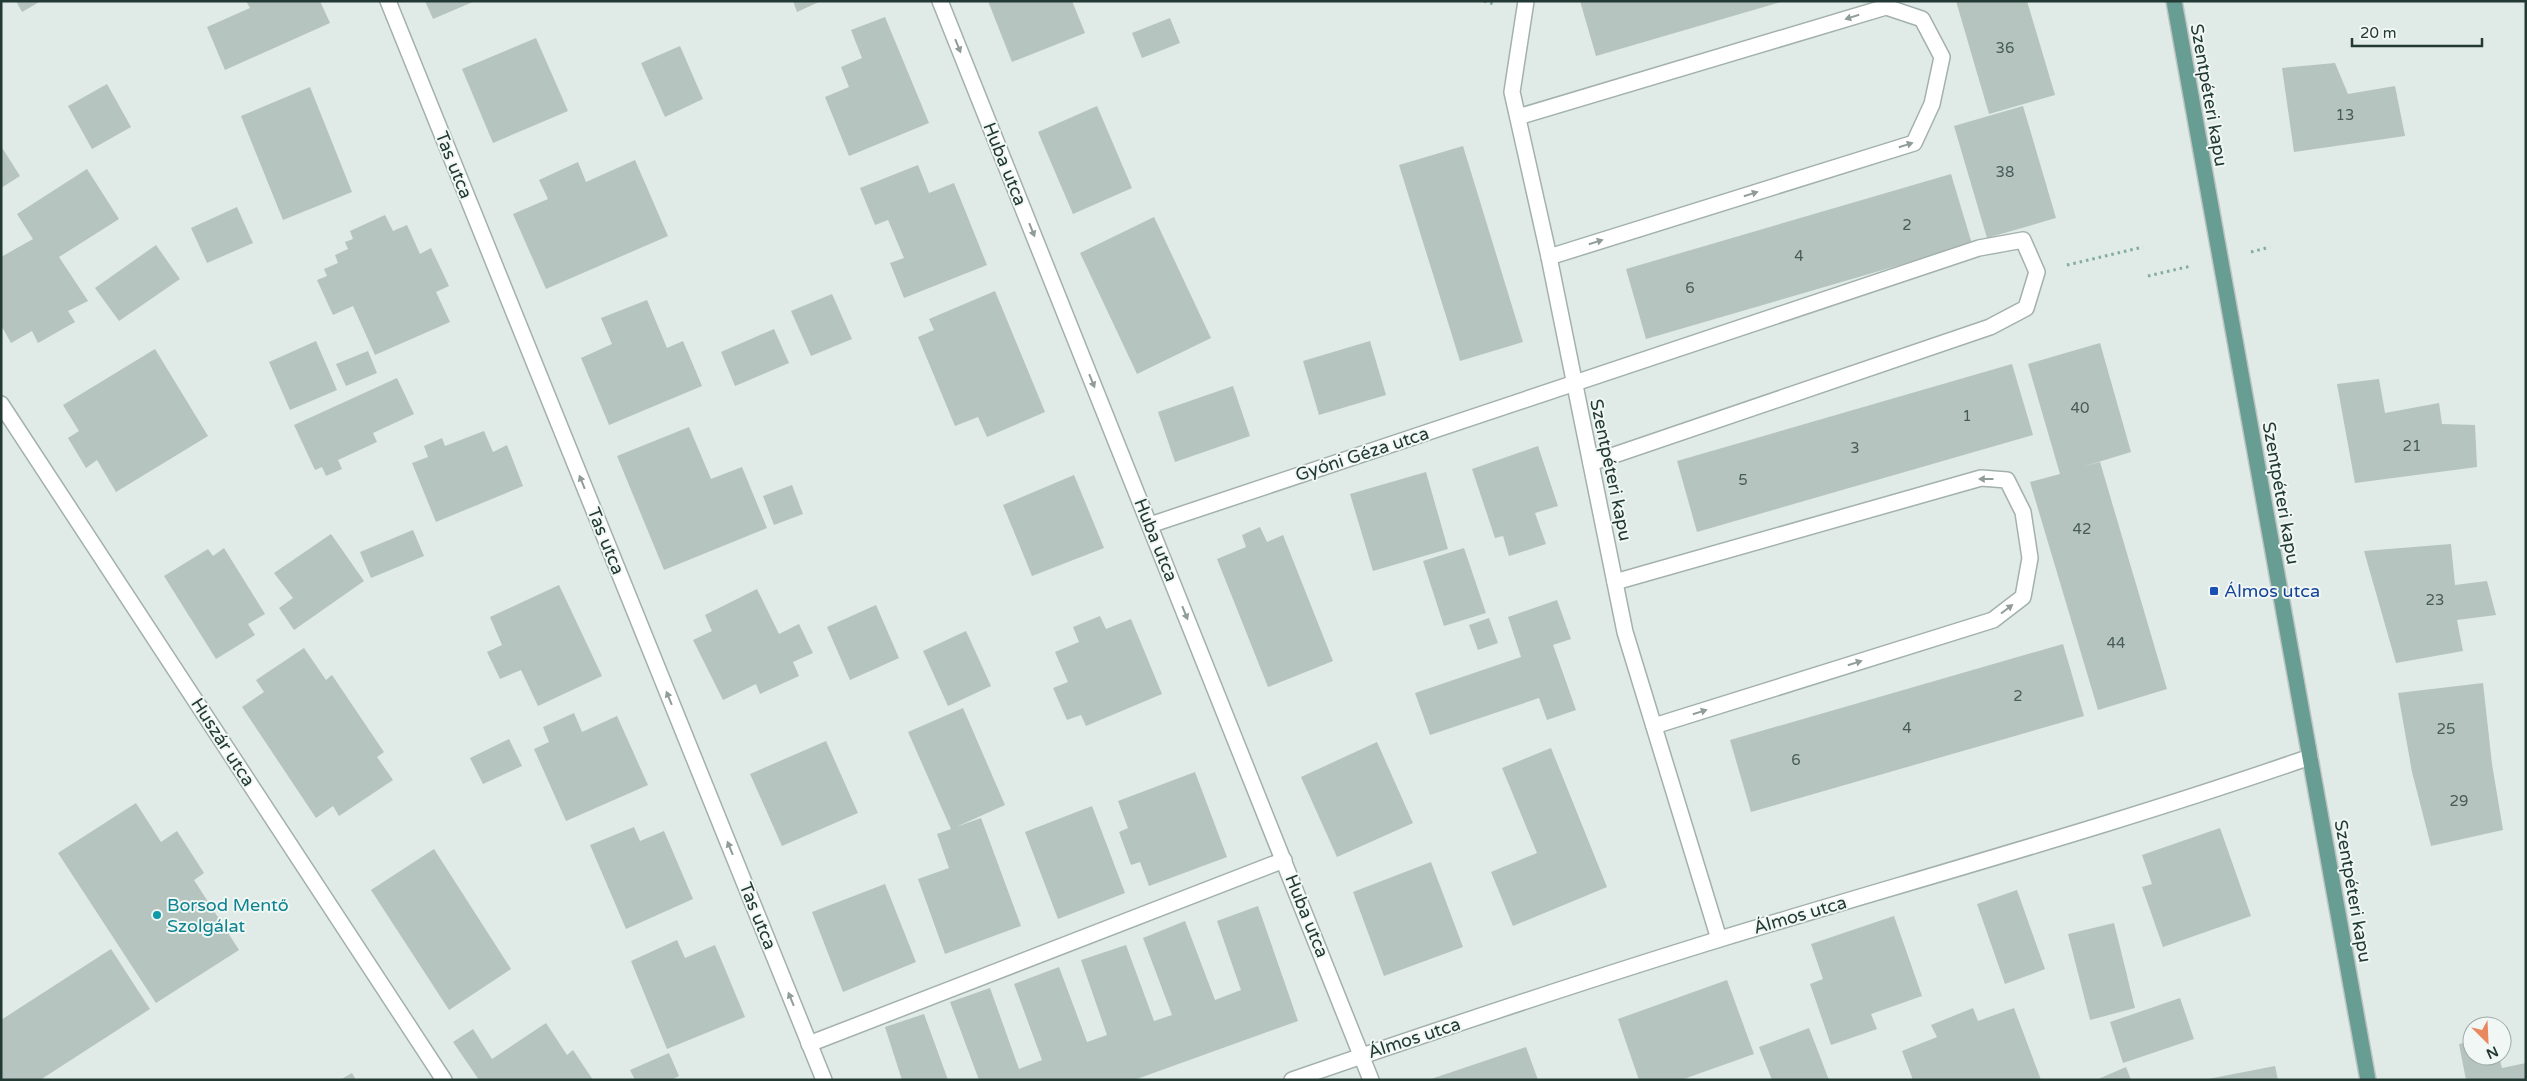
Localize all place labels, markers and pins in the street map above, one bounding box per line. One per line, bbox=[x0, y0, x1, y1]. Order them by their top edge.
place label: Álmos utca bbox=[2224, 580, 2320, 602]
marker: Álmos utca bbox=[2208, 585, 2220, 597]
place label: Borsod Mentő Szolgálat bbox=[167, 894, 289, 937]
marker: Borsod Mentő Szolgálat bbox=[151, 909, 163, 921]

